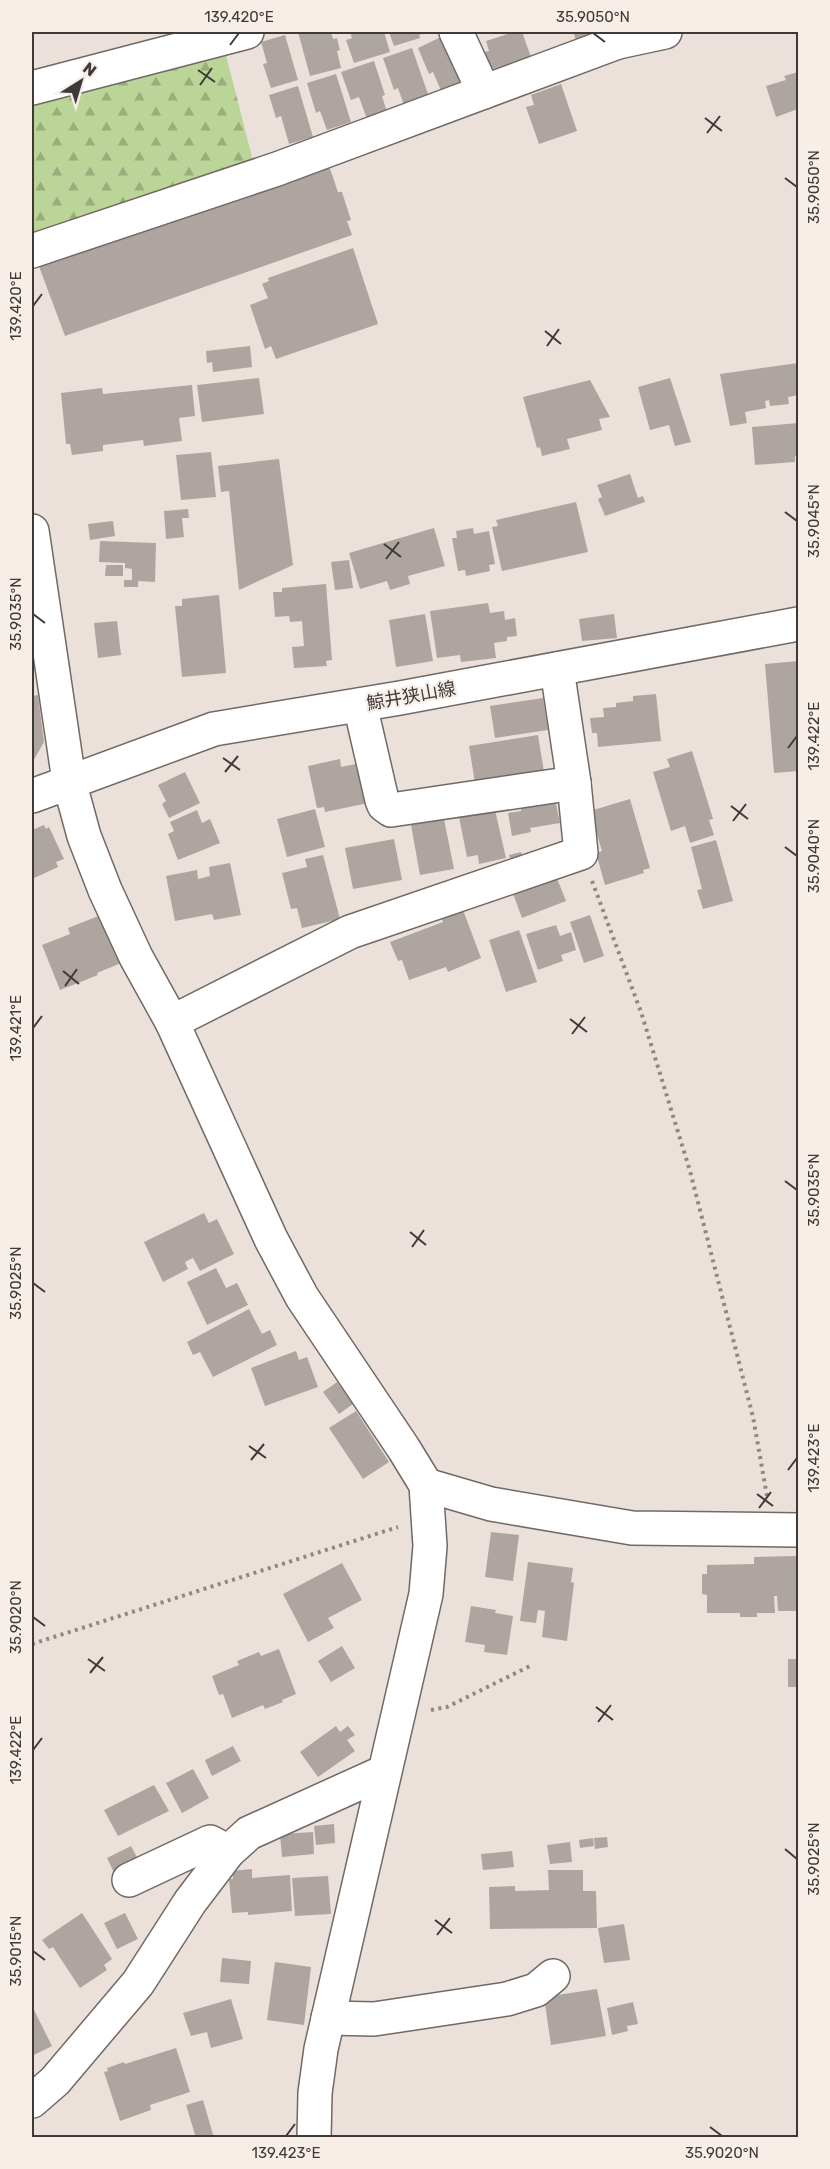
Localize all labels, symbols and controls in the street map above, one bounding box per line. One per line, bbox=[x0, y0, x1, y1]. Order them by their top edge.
text: 139.420°E bbox=[204, 8, 274, 26]
text: 35.9050°N bbox=[556, 8, 630, 26]
north arrow bbox=[51, 51, 111, 111]
text: N bbox=[79, 58, 100, 80]
text: 35.9050°N bbox=[805, 150, 823, 224]
text: 139.420°E bbox=[7, 271, 25, 341]
text: 35.9045°N bbox=[805, 484, 823, 558]
text: 35.9035°N bbox=[7, 577, 25, 651]
street label: 鯨井狭山線 bbox=[365, 677, 457, 715]
text: 139.422°E bbox=[805, 702, 823, 770]
text: 35.9040°N bbox=[805, 819, 823, 893]
text: 139.421°E bbox=[7, 995, 25, 1061]
text: 35.9035°N bbox=[805, 1153, 823, 1227]
text: 35.9025°N bbox=[7, 1246, 25, 1320]
text: 139.423°E bbox=[805, 1424, 823, 1492]
text: 35.9020°N bbox=[7, 1580, 25, 1654]
text: 139.422°E bbox=[7, 1716, 25, 1784]
text: 35.9025°N bbox=[805, 1822, 823, 1896]
text: 35.9015°N bbox=[7, 1916, 25, 1986]
text: 139.423°E bbox=[252, 2144, 320, 2162]
text: 35.9020°N bbox=[685, 2144, 759, 2162]

